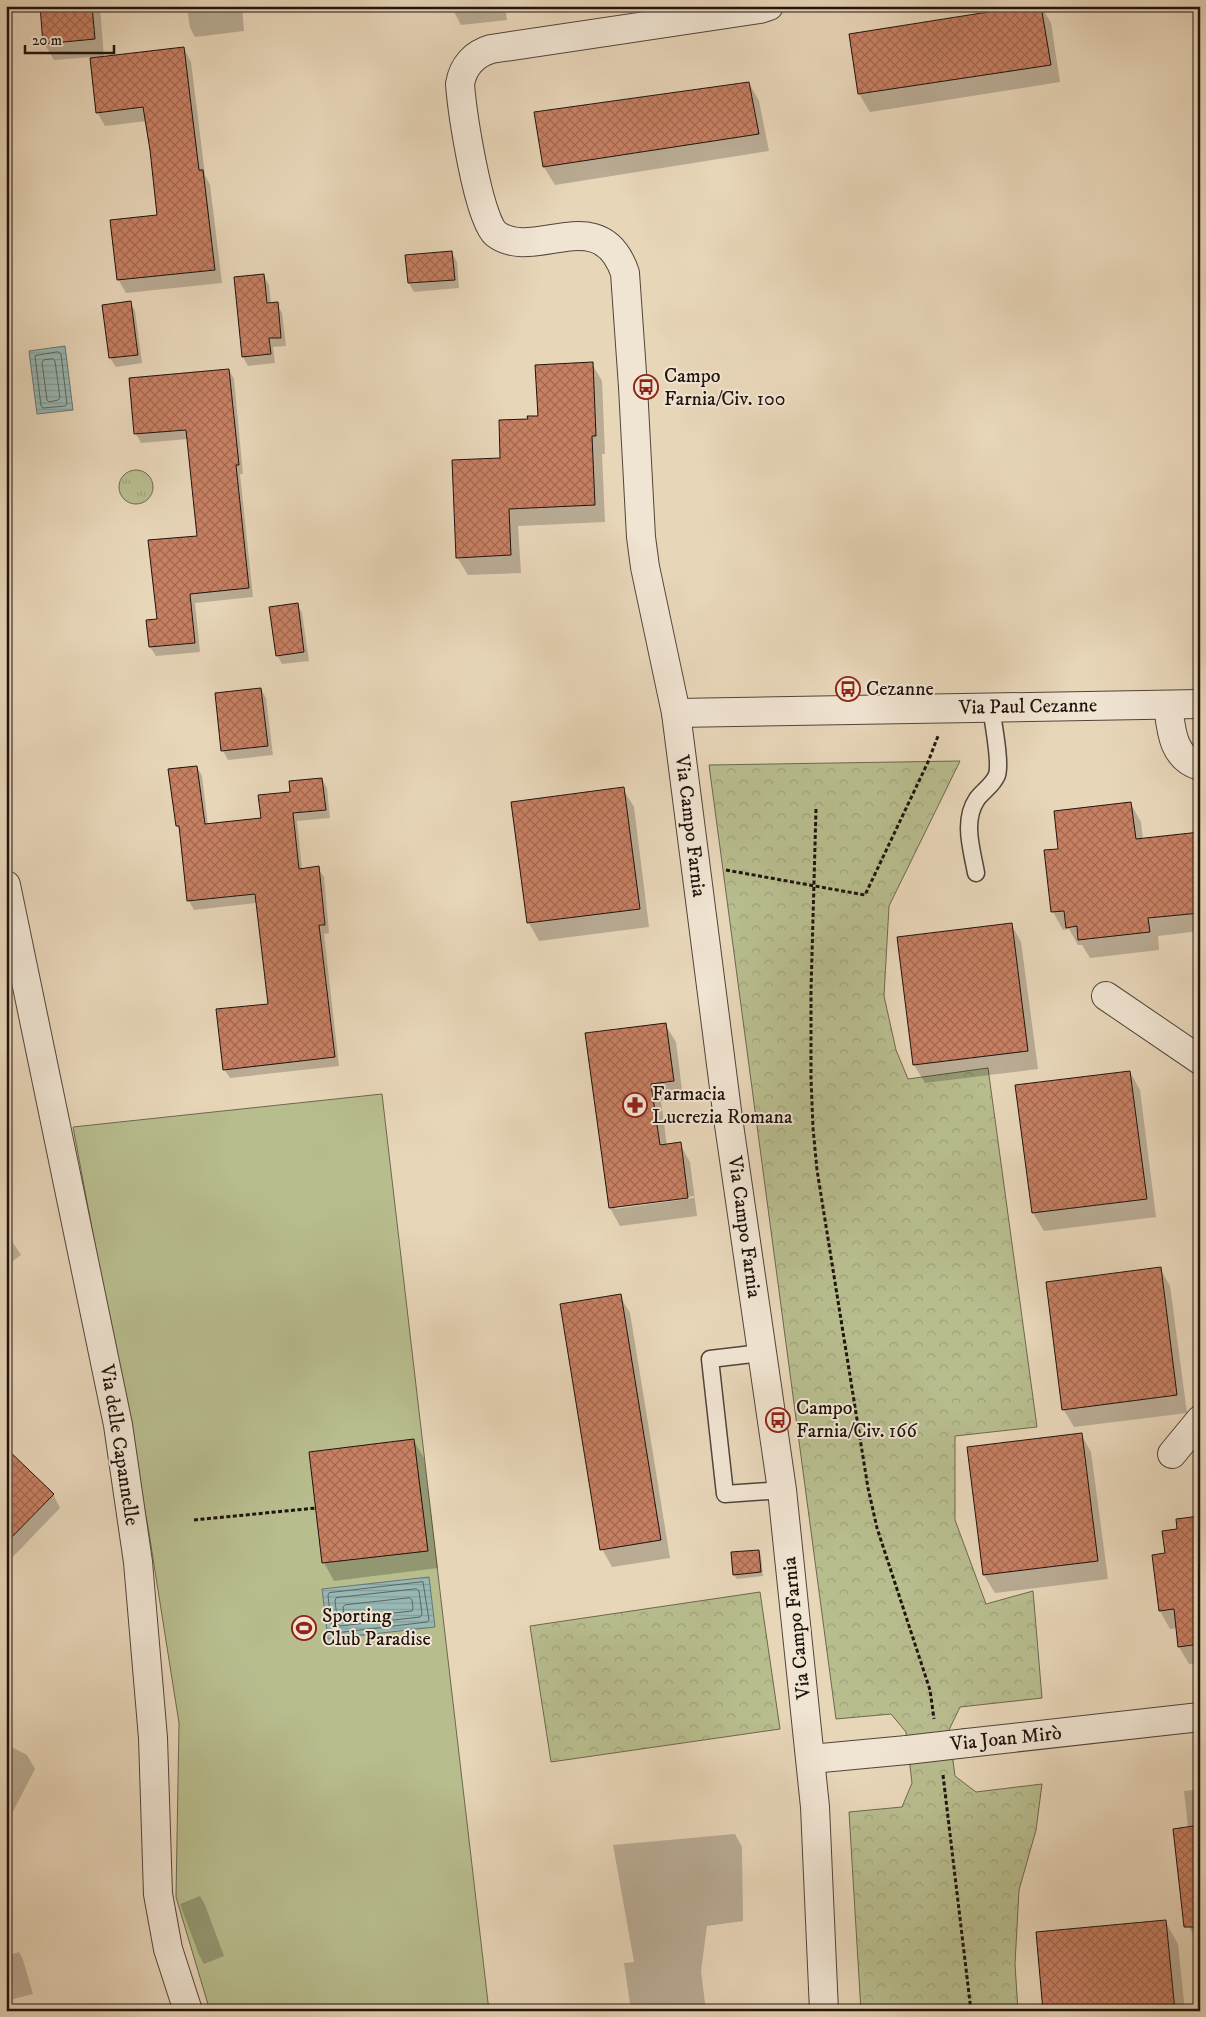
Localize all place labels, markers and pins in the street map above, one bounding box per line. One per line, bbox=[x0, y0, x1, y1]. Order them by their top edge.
place label: Campo Farnia/Civ. 100 bbox=[664, 364, 786, 412]
bus stop icon: Campo Farnia/Civ. 100 bbox=[633, 374, 659, 400]
bus stop icon: Cezanne bbox=[835, 676, 861, 702]
place label: Cezanne bbox=[866, 677, 934, 702]
place label: Farmacia Lucrezia Romana bbox=[652, 1082, 793, 1130]
pharmacy icon: Farmacia Lucrezia Romana bbox=[622, 1092, 648, 1118]
place label: Campo Farnia/Civ. 166 bbox=[796, 1396, 917, 1444]
bus stop icon: Campo Farnia/Civ. 166 bbox=[765, 1407, 791, 1433]
place label: Sporting Club Paradise bbox=[322, 1604, 431, 1652]
sports icon: Sporting Club Paradise bbox=[291, 1615, 317, 1641]

